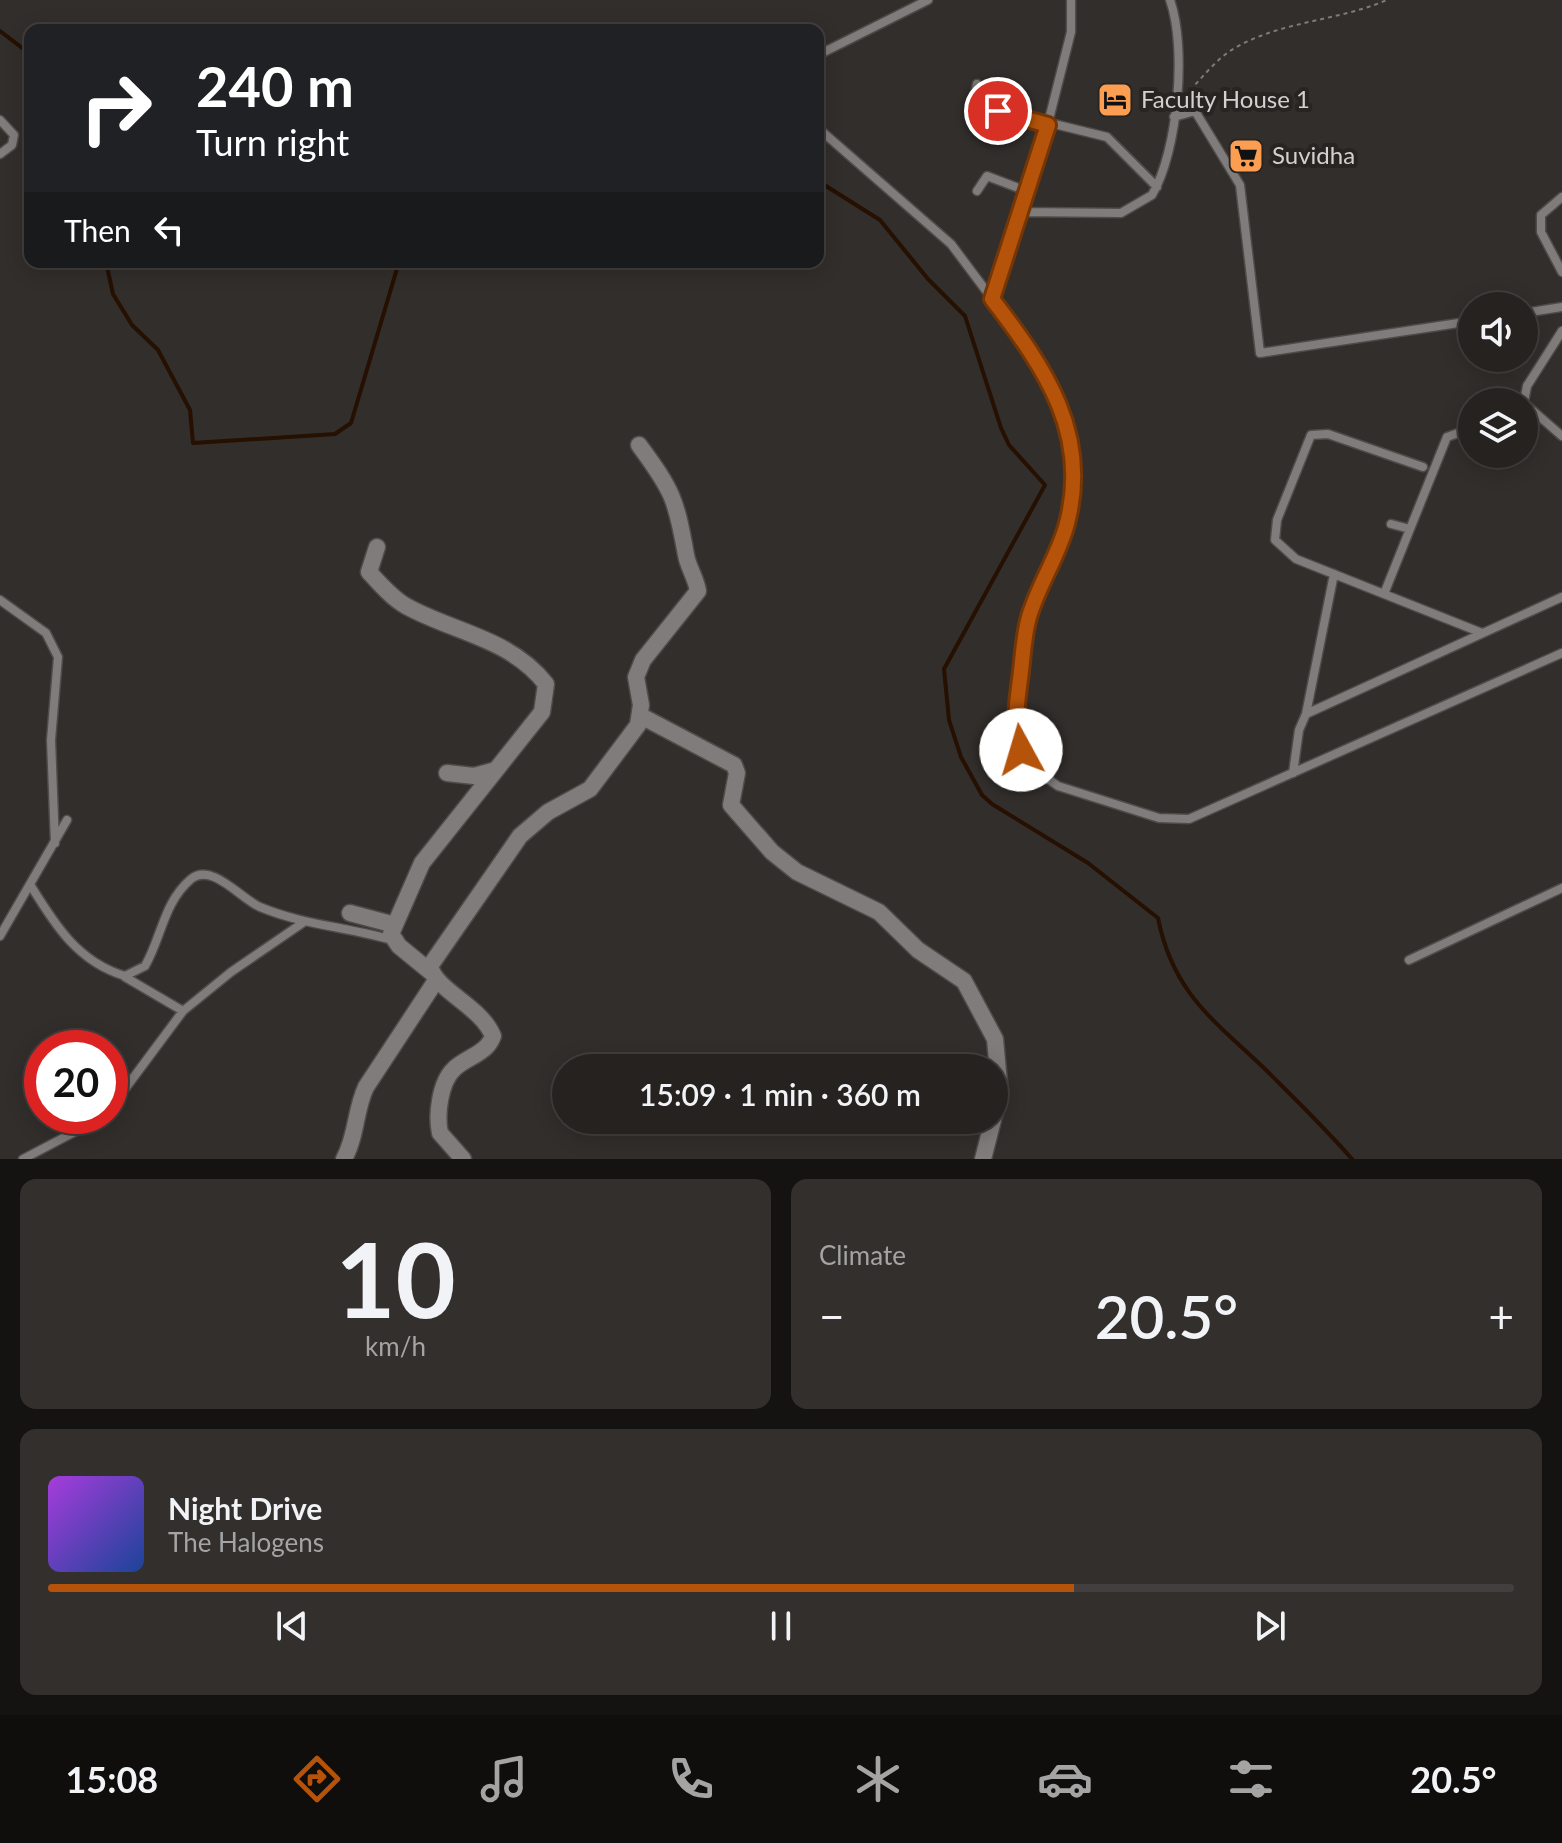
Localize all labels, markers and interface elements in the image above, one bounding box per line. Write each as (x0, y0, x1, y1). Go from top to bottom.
text: 240 m (196, 52, 354, 119)
icon: right (64, 56, 168, 160)
pin (964, 77, 1032, 145)
hotel icon: Faculty House 1 (1096, 81, 1134, 119)
place label: Faculty House 1 (1141, 84, 1310, 113)
icon: arrive (976, 89, 1020, 133)
text: Turn right (196, 120, 349, 164)
supermarket icon: Suvidha (1227, 137, 1265, 175)
place label: Suvidha (1272, 140, 1355, 169)
icon: left (147, 208, 191, 252)
text: Then (64, 212, 131, 248)
map controls (1458, 292, 1538, 468)
button: sound (1458, 292, 1538, 372)
button: layers (1458, 388, 1538, 468)
position arrow (979, 708, 1063, 792)
speed limit sign: 20 (24, 1030, 128, 1134)
text: 15:09 · 1 min · 360 m (639, 1076, 921, 1112)
text: 10 (335, 1215, 456, 1340)
text: Climate (819, 1239, 906, 1271)
text: 20.5° (1095, 1280, 1238, 1352)
text: − (819, 1290, 845, 1342)
text: + (1488, 1290, 1514, 1342)
text: km/h (365, 1330, 426, 1362)
text: Night Drive (168, 1490, 322, 1526)
text: The Halogens (168, 1526, 324, 1558)
icon: previous (270, 1604, 314, 1648)
icon: pause (759, 1604, 803, 1648)
icon: next (1248, 1604, 1292, 1648)
icon: directions (289, 1751, 345, 1807)
icon: music (476, 1751, 532, 1807)
icon: phone (663, 1751, 719, 1807)
icon: climate (850, 1751, 906, 1807)
icon: car (1037, 1751, 1093, 1807)
icon: filters (1223, 1751, 1279, 1807)
text: 15:08 (65, 1757, 158, 1801)
text: 20.5° (1410, 1757, 1497, 1801)

